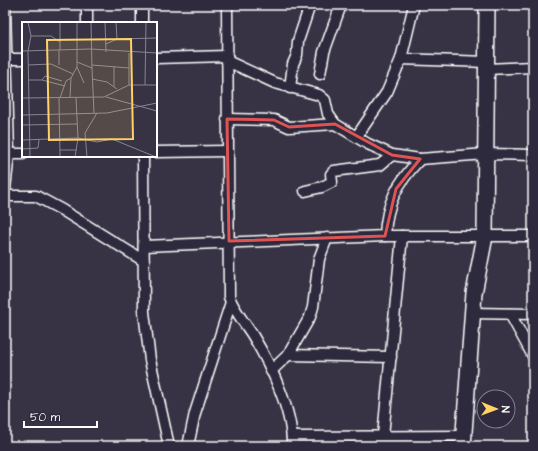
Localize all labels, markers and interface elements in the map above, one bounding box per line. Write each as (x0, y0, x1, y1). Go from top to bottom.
inset map (22, 22, 157, 157)
north arrow (476, 389, 516, 429)
scale bar (24, 403, 97, 429)
text: N (498, 406, 513, 413)
text: 50 m (30, 409, 61, 426)

